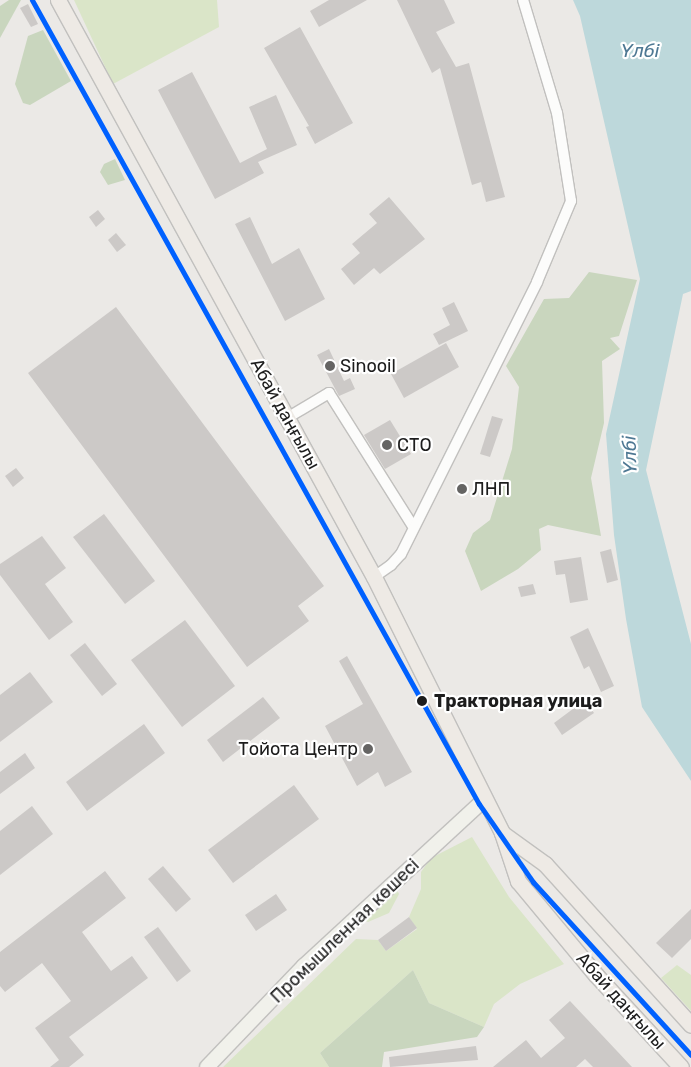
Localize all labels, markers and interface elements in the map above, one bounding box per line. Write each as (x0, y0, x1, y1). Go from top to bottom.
water label: Үлбі (621, 40, 659, 62)
street label: Абай даңғылы (246, 355, 324, 473)
place label: Sinooil (340, 355, 396, 377)
marker: Sinooil (324, 360, 336, 372)
place label: СТО (397, 434, 432, 456)
water label: Үлбі (618, 435, 642, 475)
marker: СТО (381, 439, 393, 451)
place label: ЛНП (472, 478, 510, 500)
marker: ЛНП (456, 483, 468, 495)
place label: Тракторная улица (434, 690, 602, 712)
marker: Тракторная улица (414, 693, 430, 709)
place label: Тойота Центр (238, 738, 358, 760)
marker: Тойота Центр (362, 743, 374, 755)
street label: Промышленная көшесі (266, 854, 424, 1008)
street label: Абай даңғылы (572, 948, 670, 1054)

